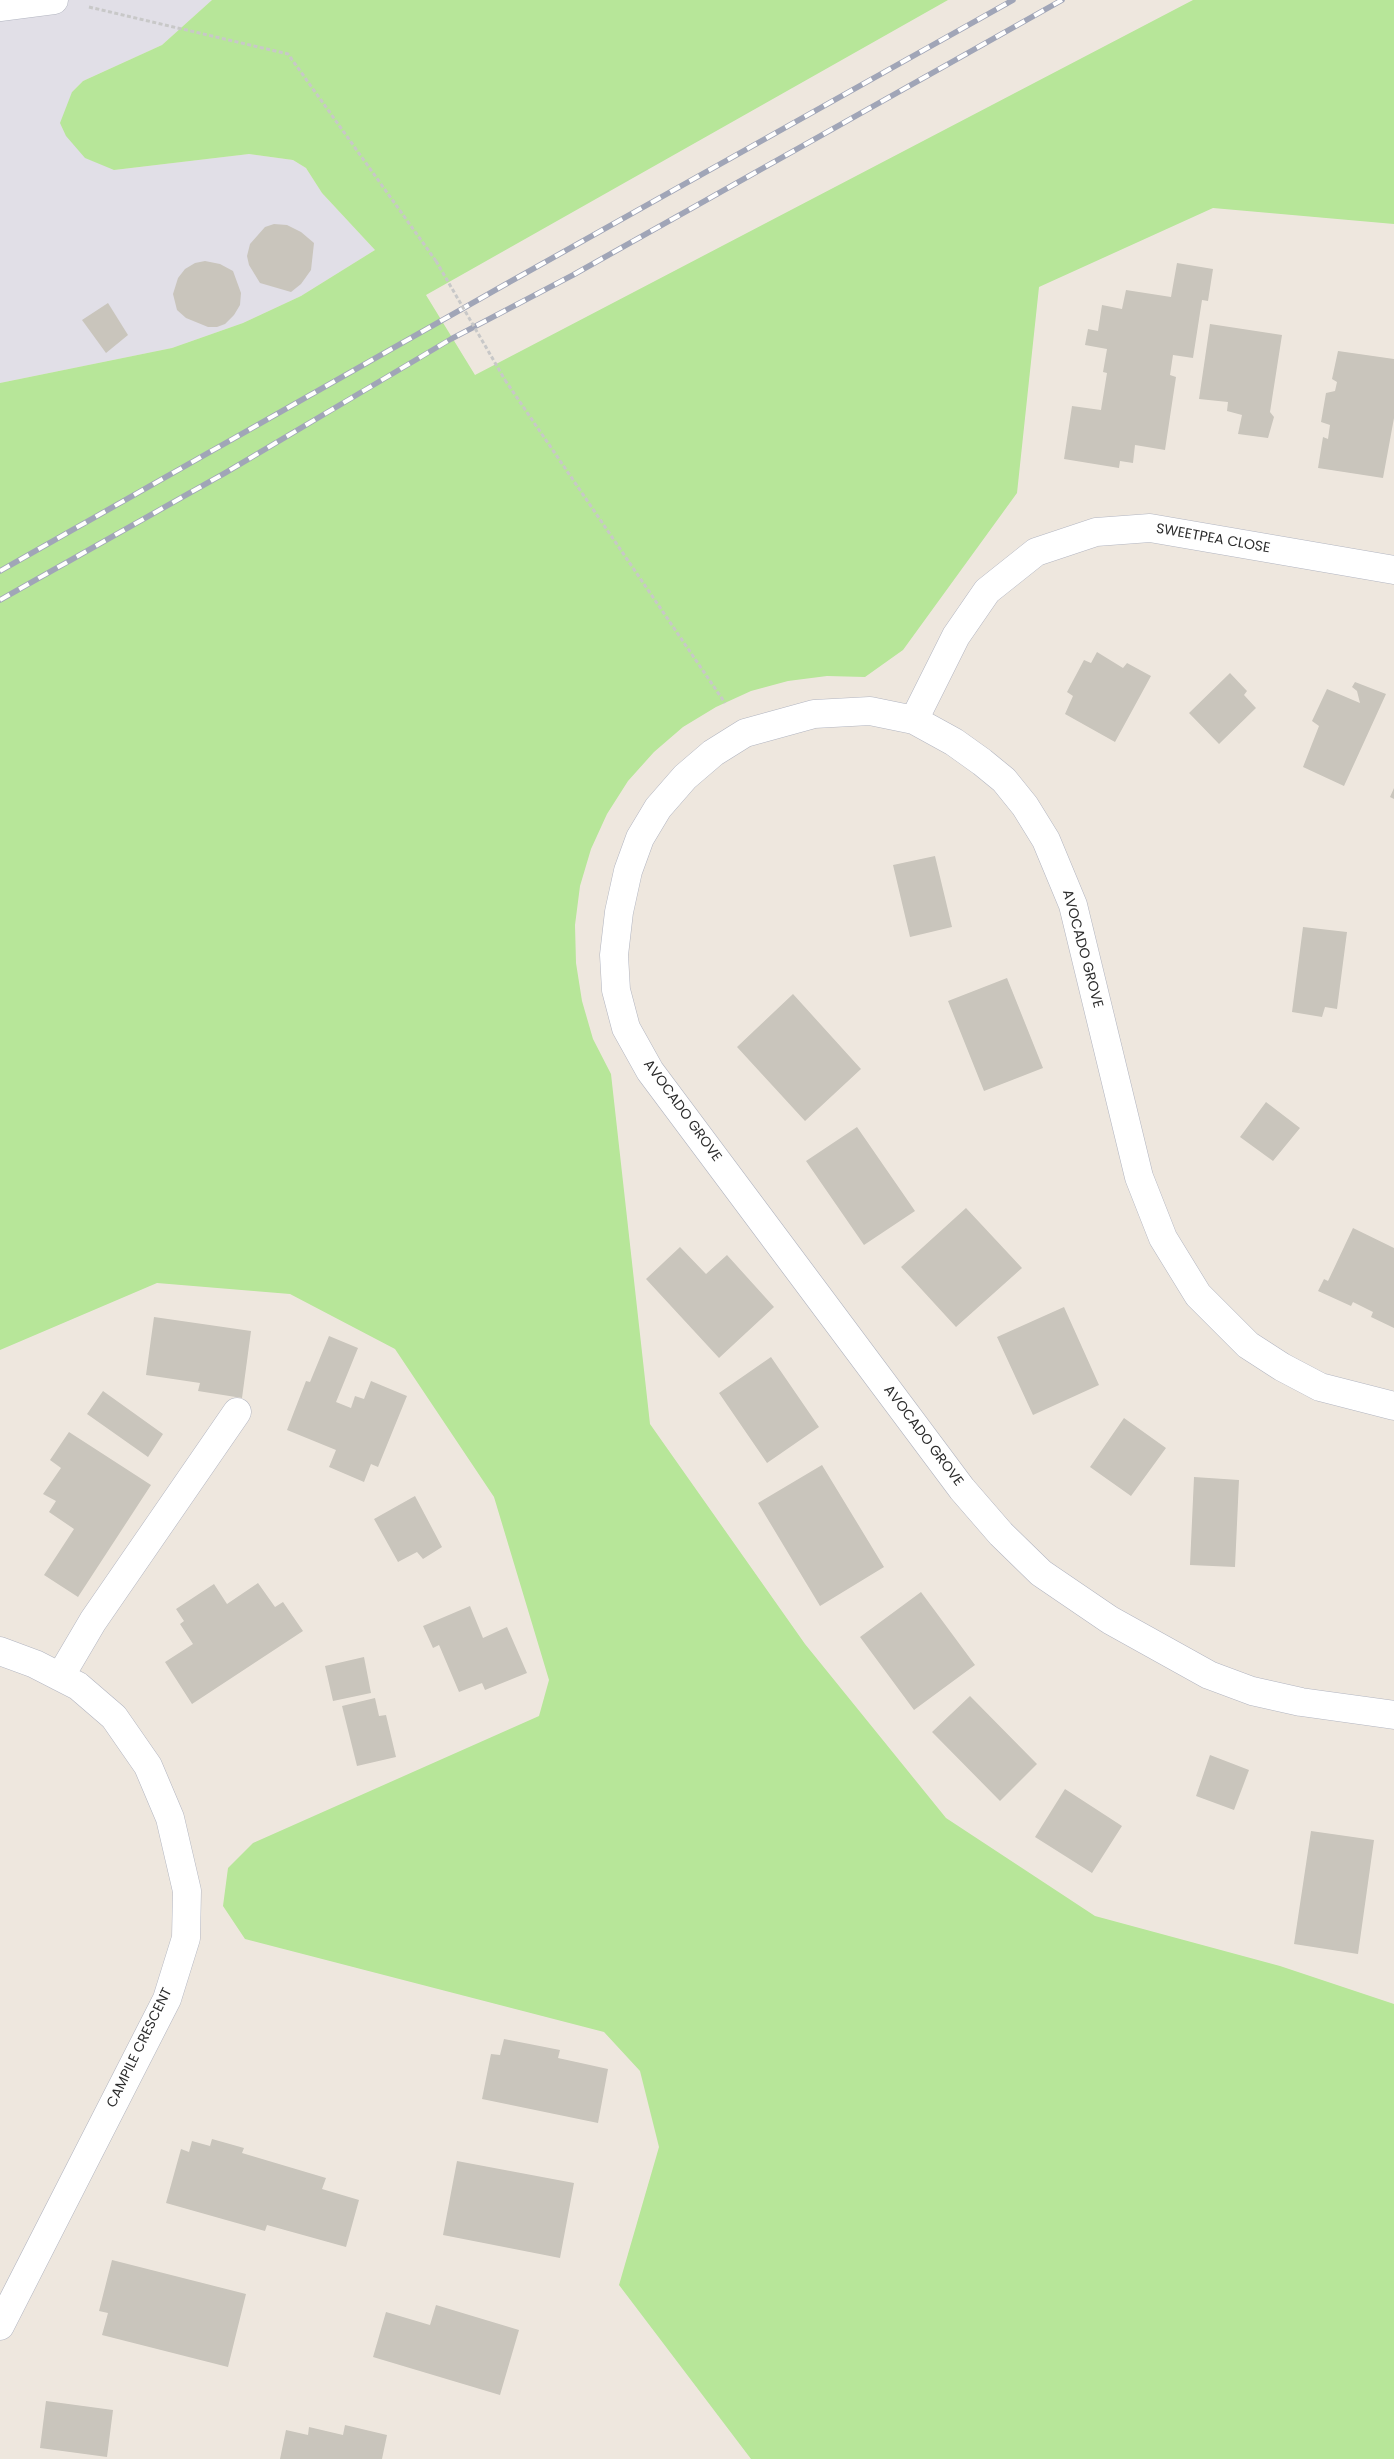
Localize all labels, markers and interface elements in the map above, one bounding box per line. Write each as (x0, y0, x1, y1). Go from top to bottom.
street label: SWEETPEA CLOSE (1155, 521, 1271, 557)
street label: AVOCADO GROVE (1058, 888, 1106, 1010)
street label: AVOCADO GROVE (639, 1057, 725, 1165)
street label: AVOCADO GROVE (880, 1382, 966, 1490)
street label: CAMPILE CRESCENT (104, 1985, 176, 2111)

